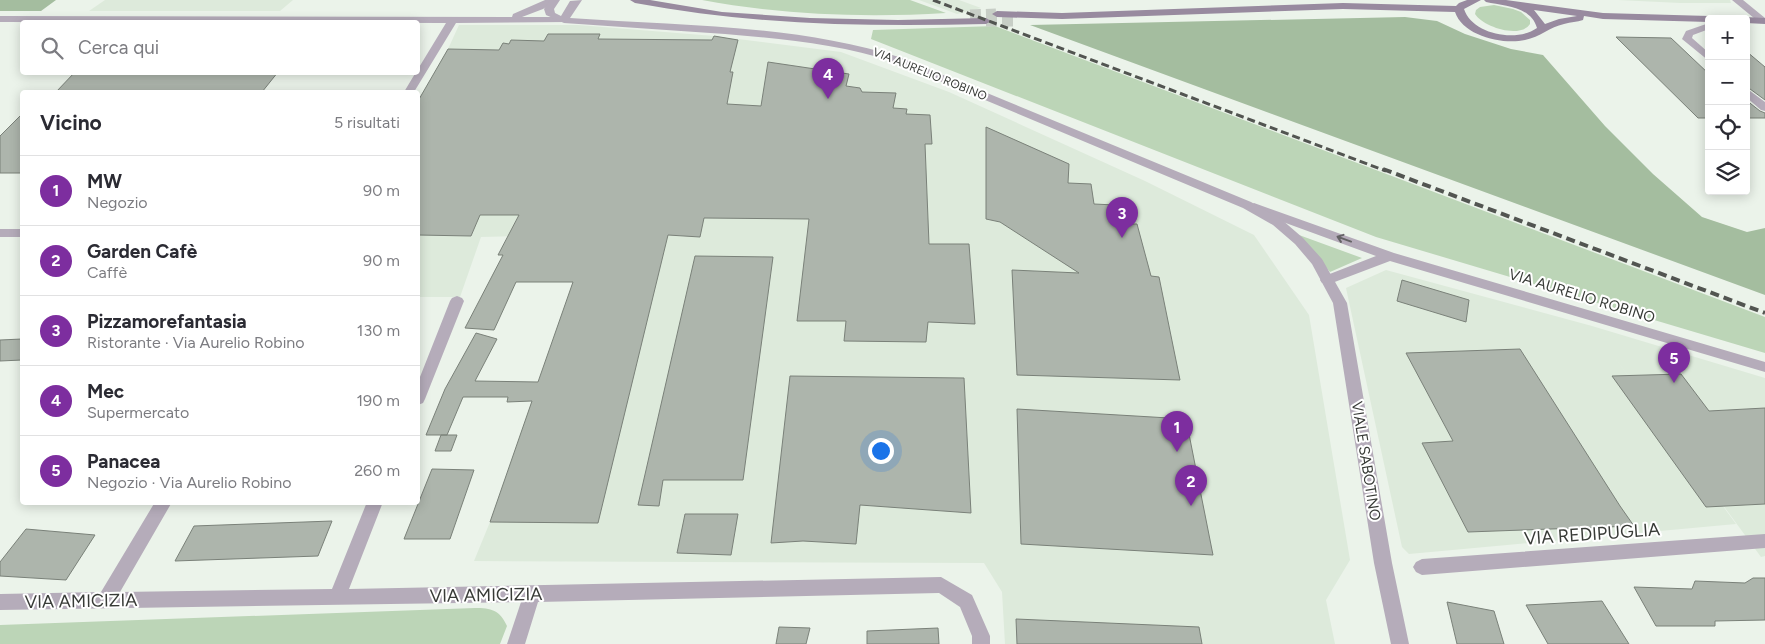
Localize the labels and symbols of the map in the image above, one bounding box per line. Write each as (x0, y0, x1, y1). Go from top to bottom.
street label: VIA AURELIO ROBINO (871, 45, 989, 103)
pin: 4 (812, 58, 844, 99)
pin: 3 (1106, 197, 1138, 238)
one-way arrow (1336, 234, 1352, 243)
street label: VIA AURELIO ROBINO (1507, 265, 1657, 327)
pin: 5 (1658, 342, 1690, 383)
street label: VIALE SABOTINO (1348, 400, 1384, 522)
pin: 1 (1161, 411, 1193, 452)
your location (868, 438, 894, 464)
pin: 2 (1175, 465, 1207, 506)
street label: VIA REDIPUGLIA (1523, 518, 1661, 550)
street label: VIA AMICIZIA (429, 583, 543, 607)
street label: VIA AMICIZIA (24, 589, 138, 613)

